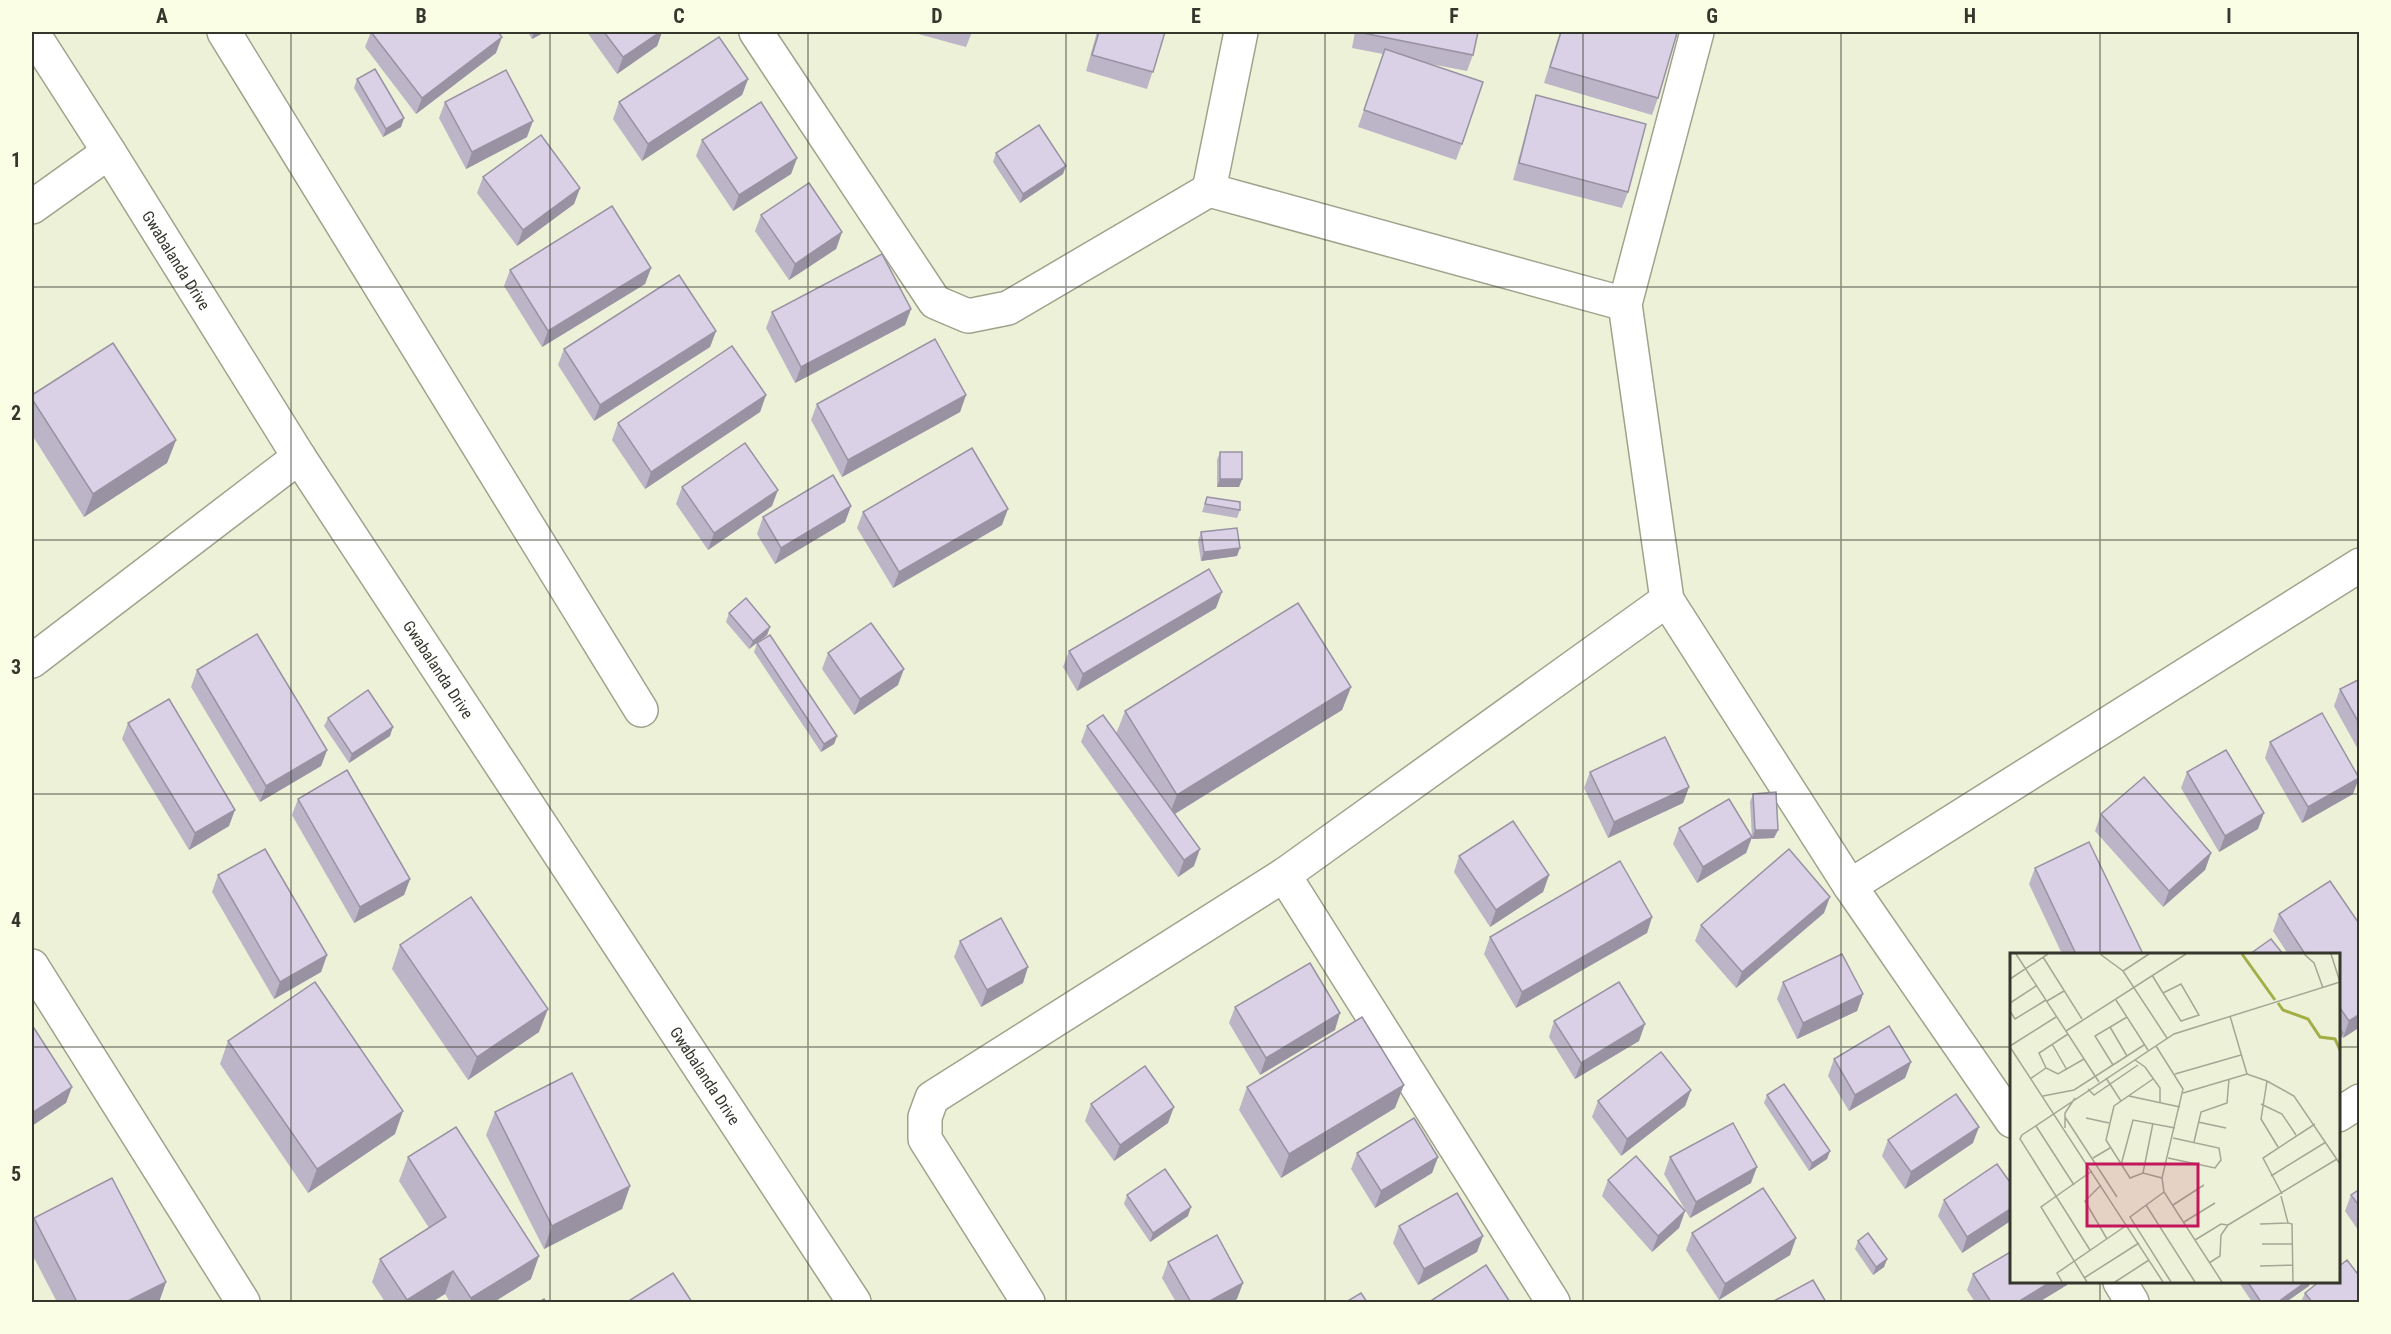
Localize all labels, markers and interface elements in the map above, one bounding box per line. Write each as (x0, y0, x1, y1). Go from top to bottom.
text: A (156, 4, 168, 28)
text: B (415, 4, 427, 28)
text: C (673, 4, 685, 28)
text: D (931, 4, 943, 28)
text: E (1191, 4, 1201, 28)
text: F (1449, 4, 1459, 28)
text: G (1706, 4, 1718, 28)
text: H (1964, 4, 1976, 28)
text: I (2226, 4, 2232, 28)
text: 1 (11, 148, 21, 172)
street label: Gwabalanda Drive (138, 207, 214, 313)
text: 2 (11, 401, 21, 425)
street label: Gwabalanda Drive (399, 617, 478, 722)
text: 3 (11, 655, 21, 679)
text: 4 (11, 908, 21, 932)
inset map (2010, 953, 2340, 1283)
street label: Gwabalanda Drive (666, 1023, 744, 1128)
text: 5 (11, 1162, 21, 1186)

